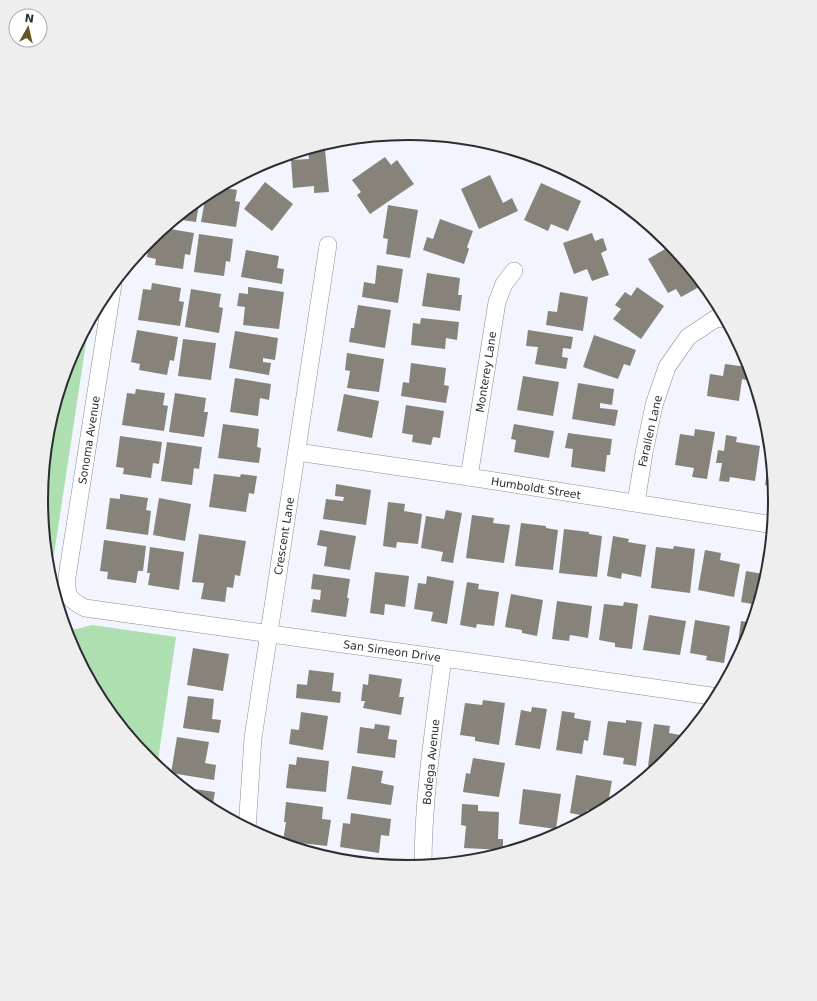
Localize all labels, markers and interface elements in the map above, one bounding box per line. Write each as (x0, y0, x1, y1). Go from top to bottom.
north arrow (8, 8, 48, 48)
text: N (24, 12, 35, 26)
street label: Monterey Lane (474, 330, 499, 414)
street label: Farallen Lane (636, 394, 665, 468)
street label: Sonoma Avenue (76, 395, 103, 485)
street label: Humboldt Street (490, 475, 583, 502)
street label: Crescent Lane (272, 496, 297, 576)
street label: San Simeon Drive (342, 638, 442, 665)
street label: Bodega Avenue (421, 718, 442, 806)

